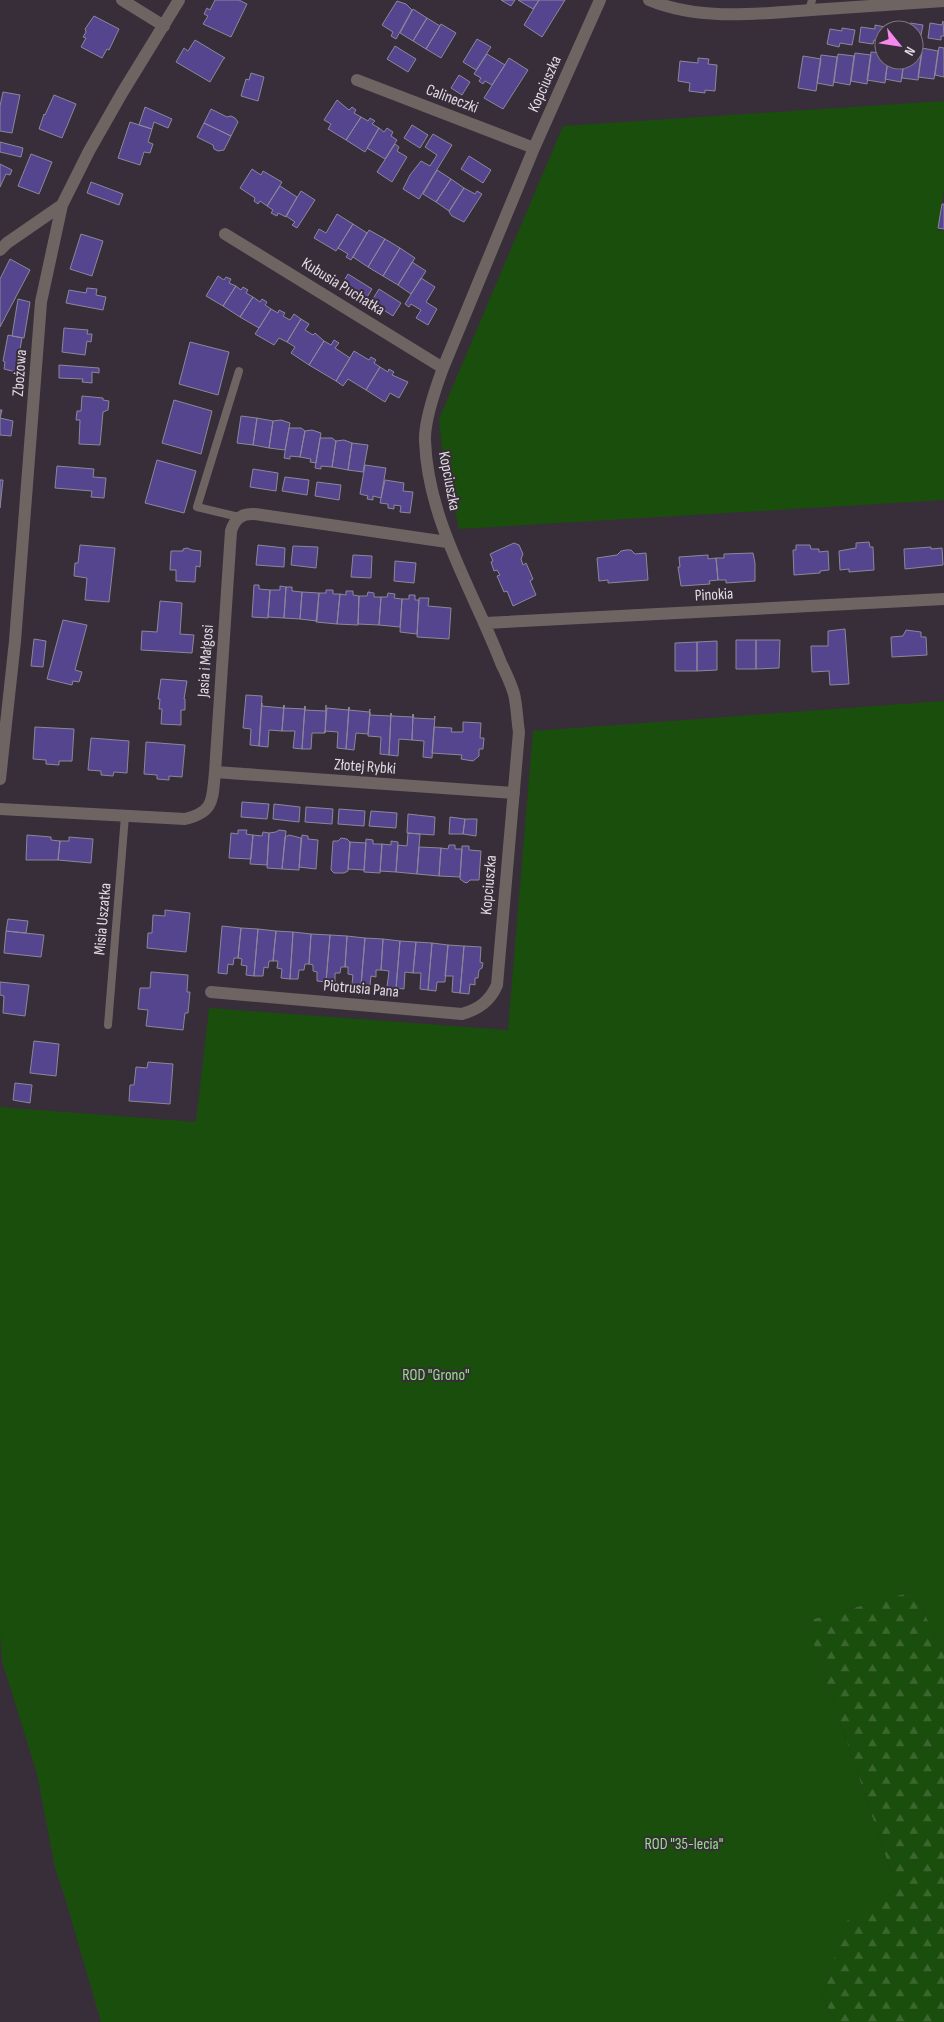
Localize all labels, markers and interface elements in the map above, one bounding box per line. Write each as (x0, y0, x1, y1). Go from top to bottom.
north arrow (874, 20, 924, 70)
text: N (901, 44, 919, 59)
street label: Kopciuszka (524, 53, 566, 115)
street label: Calineczki (423, 80, 481, 118)
street label: Kubusia Puchatka (298, 254, 388, 320)
street label: Zbożowa (9, 349, 31, 397)
street label: Kopciuszka (434, 450, 464, 512)
street label: Pinokia (694, 585, 734, 605)
street label: Jasia i Małgosi (194, 624, 218, 699)
street label: Złotej Rybki (333, 755, 397, 779)
street label: Kopciuszka (477, 854, 501, 916)
street label: Misia Uszatka (90, 882, 116, 956)
street label: Piotrusia Pana (322, 976, 400, 1002)
park label: ROD "Grono" (402, 1366, 470, 1385)
park label: ROD "35-lecia" (645, 1835, 723, 1854)

